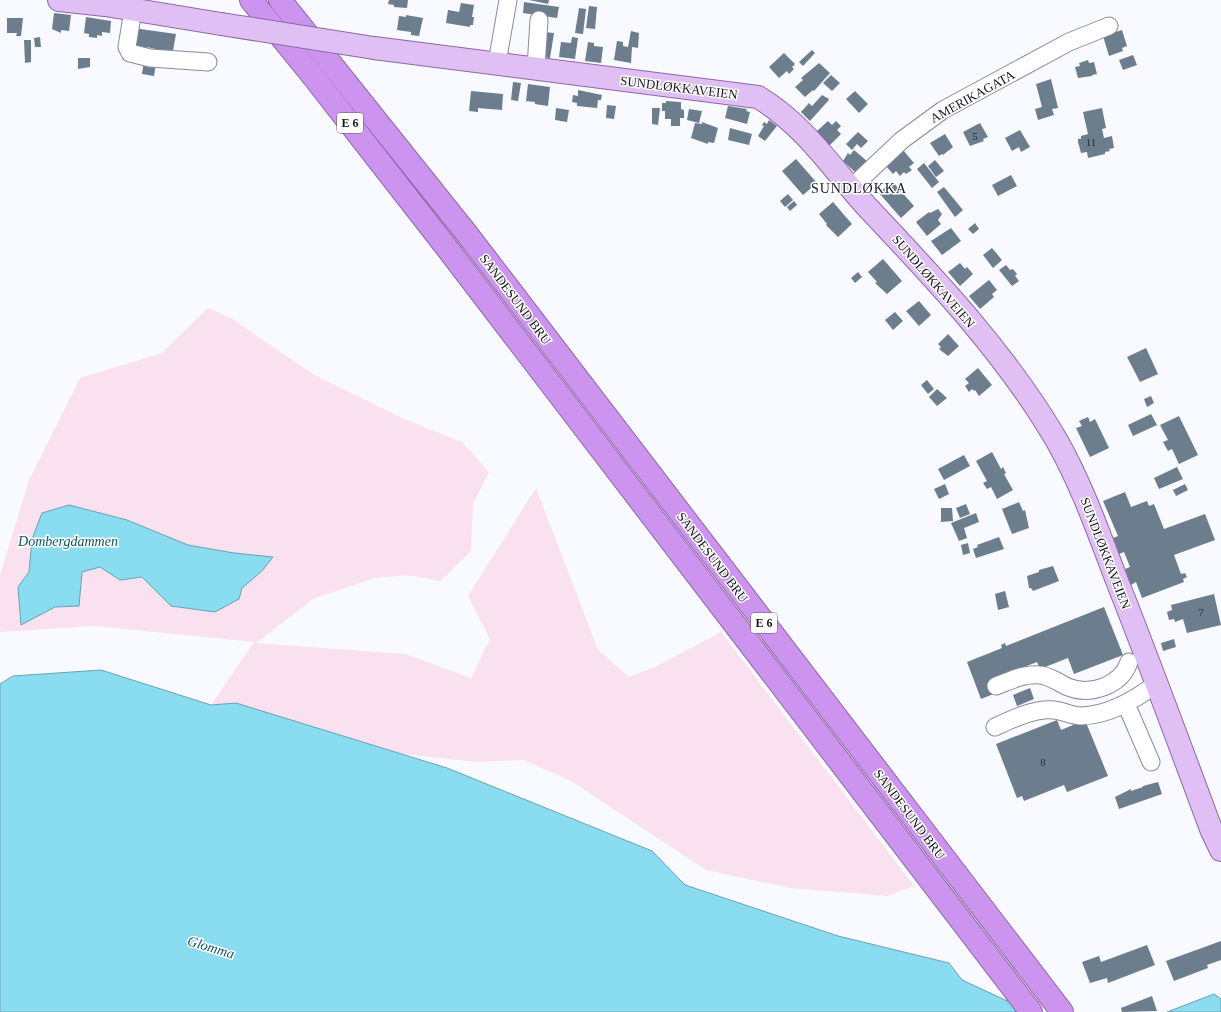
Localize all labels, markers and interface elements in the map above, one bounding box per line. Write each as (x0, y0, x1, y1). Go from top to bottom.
street label: AMERIKAGATA (927, 67, 1018, 126)
street label: SUNDLØKKAVEIEN (619, 73, 739, 102)
road number: E 6 (337, 113, 363, 133)
house number: 5 (972, 130, 978, 142)
house number: 11 (1086, 136, 1096, 148)
district label: SUNDLØKKA (811, 181, 907, 196)
street label: SUNDLØKKAVEIEN (889, 232, 978, 331)
street label: SANDESUND BRU (477, 251, 555, 348)
street label: SUNDLØKKAVEIEN (1077, 495, 1134, 612)
street label: SANDESUND BRU (674, 509, 752, 606)
water label: Dombergdammen (17, 534, 118, 549)
house number: 7 (1198, 606, 1204, 618)
road number: E 6 (751, 613, 777, 633)
house number: 8 (1040, 756, 1046, 768)
street label: SANDESUND BRU (871, 766, 949, 863)
water label: Glomma (186, 933, 236, 962)

